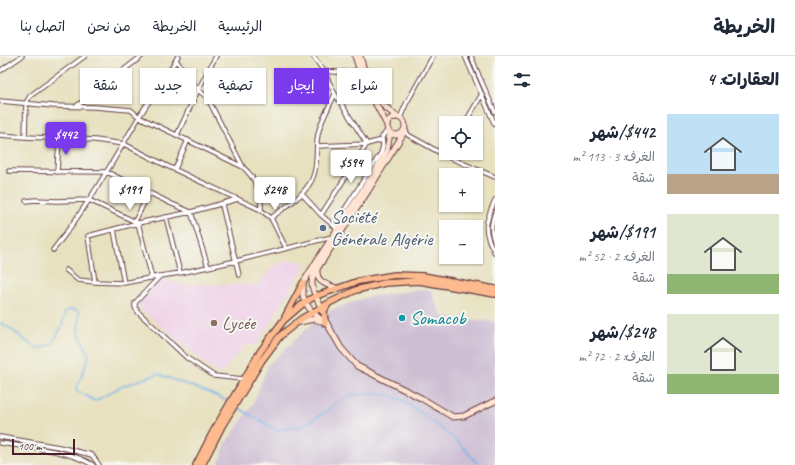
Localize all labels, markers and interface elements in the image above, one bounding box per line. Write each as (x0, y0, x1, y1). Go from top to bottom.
text: الخريطة (713, 15, 775, 39)
text: اتصل بنا (20, 18, 65, 35)
text: من نحن (87, 18, 131, 35)
text: الخريطة (153, 18, 196, 35)
text: الرئيسية (218, 18, 262, 35)
chip: شقة (80, 68, 132, 104)
chip: جديد (140, 68, 196, 104)
chip: تصفية (204, 68, 266, 104)
chip: إيجار (274, 68, 329, 104)
chip: شراء (337, 68, 392, 104)
icon: filters (511, 69, 533, 91)
text: العقارات: 4 (707, 69, 779, 90)
map controls (439, 116, 483, 264)
button: locate (439, 116, 483, 160)
pin: $442 (42, 122, 90, 156)
text: $442/شهر (591, 122, 655, 143)
text: $442 (54, 127, 78, 143)
icon: home (699, 130, 747, 178)
text: الغرف: 3 · 113 m² (573, 149, 655, 165)
pin: $594 (327, 150, 375, 184)
text: $594 (339, 155, 363, 171)
button: + (439, 168, 483, 212)
text: شقة (632, 170, 655, 186)
pin: $191 (106, 177, 154, 211)
pin: $248 (251, 177, 299, 211)
text: $191 (118, 182, 142, 198)
text: $248 (263, 182, 287, 198)
place label: Société Générale Algérie (331, 205, 434, 251)
button: − (439, 220, 483, 264)
text: $191/شهر (591, 222, 655, 243)
marker: Société Générale Algérie (318, 223, 328, 233)
icon: home (699, 230, 747, 278)
text: الغرف: 2 · 52 m² (578, 249, 655, 265)
text: شقة (632, 270, 655, 286)
place label: Somacob (410, 306, 467, 330)
place label: Lycée (222, 311, 257, 335)
marker: Somacob (397, 313, 407, 323)
marker: Lycée (209, 318, 219, 328)
text: $248/شهر (591, 322, 655, 343)
icon: home (699, 330, 747, 378)
text: الغرف: 2 · 72 m² (578, 349, 655, 365)
text: شقة (632, 370, 655, 386)
scale bar (12, 437, 75, 456)
text: 100 m (18, 439, 42, 453)

